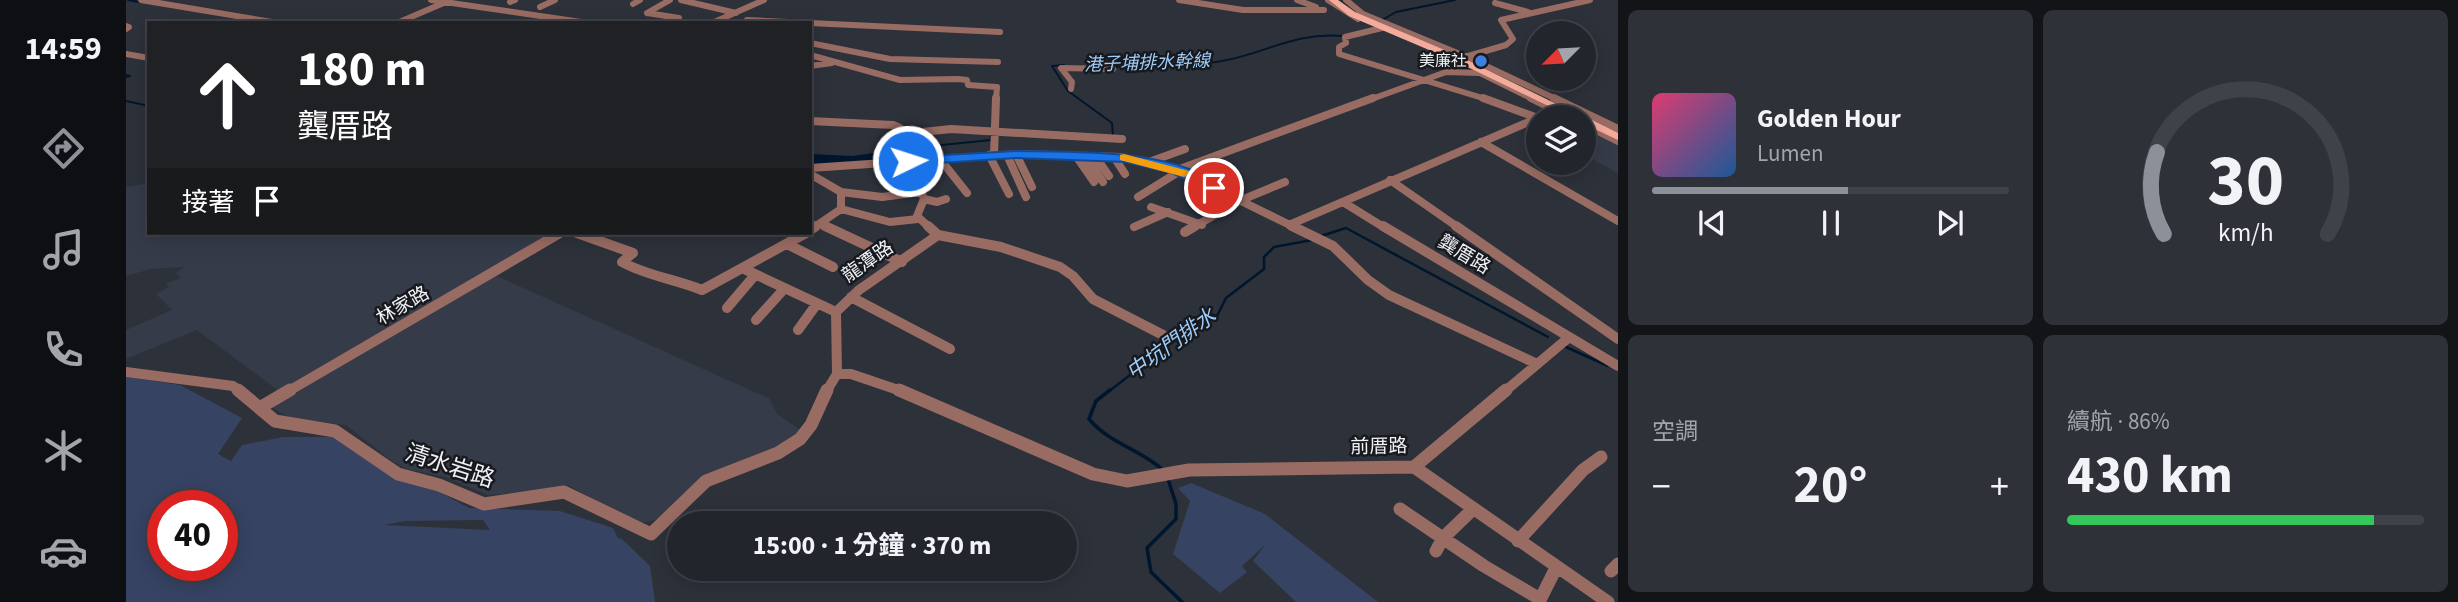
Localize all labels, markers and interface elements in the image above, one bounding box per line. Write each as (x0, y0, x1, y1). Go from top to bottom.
north arrow (1526, 21, 1596, 91)
map controls (1526, 21, 1596, 175)
text: 14:59 (24, 26, 102, 72)
text: 180 m (297, 35, 426, 105)
water label: 港子埔排水幹線 (1084, 48, 1212, 78)
icon: ahead (182, 49, 273, 140)
place label: 美廉社 (1419, 50, 1467, 72)
marker: 美廉社 (1473, 53, 1489, 69)
text: Golden Hour (1757, 100, 1901, 137)
text: 龔厝路 (297, 104, 393, 150)
button: layers (1526, 105, 1596, 175)
icon: directions (39, 124, 88, 173)
position arrow (871, 124, 945, 198)
text: 30 (2207, 129, 2284, 233)
text: Lumen (1757, 137, 1824, 170)
pin (1184, 158, 1244, 218)
icon: arrive (1195, 169, 1233, 207)
icon: arrive (248, 182, 286, 220)
text: 接著 (182, 184, 234, 221)
icon: previous (1693, 204, 1731, 242)
icon: pause (1812, 204, 1850, 242)
icon: next (1931, 204, 1969, 242)
text: km/h (2218, 215, 2273, 251)
icon: music (39, 225, 88, 274)
street label: 龔厝路 (1433, 229, 1495, 281)
street label: 龍潭路 (837, 235, 899, 289)
street label: 林家路 (372, 280, 434, 332)
water label: 中坑門排水 (1120, 300, 1223, 387)
icon: phone (39, 325, 88, 374)
text: 續航 · 86% (2067, 405, 2170, 438)
text: 空調 (1652, 415, 1698, 448)
icon: climate (39, 426, 88, 475)
street label: 前厝路 (1350, 433, 1408, 461)
street label: 清水岩路 (401, 436, 499, 496)
text: 430 km (2067, 439, 2233, 513)
text: 20° (1794, 449, 1867, 523)
text: − (1652, 460, 1671, 514)
text: + (1990, 460, 2009, 514)
speed limit sign: 40 (147, 490, 238, 581)
icon: car (39, 527, 88, 576)
text: 15:00 · 1 分鐘 · 370 m (753, 527, 991, 564)

